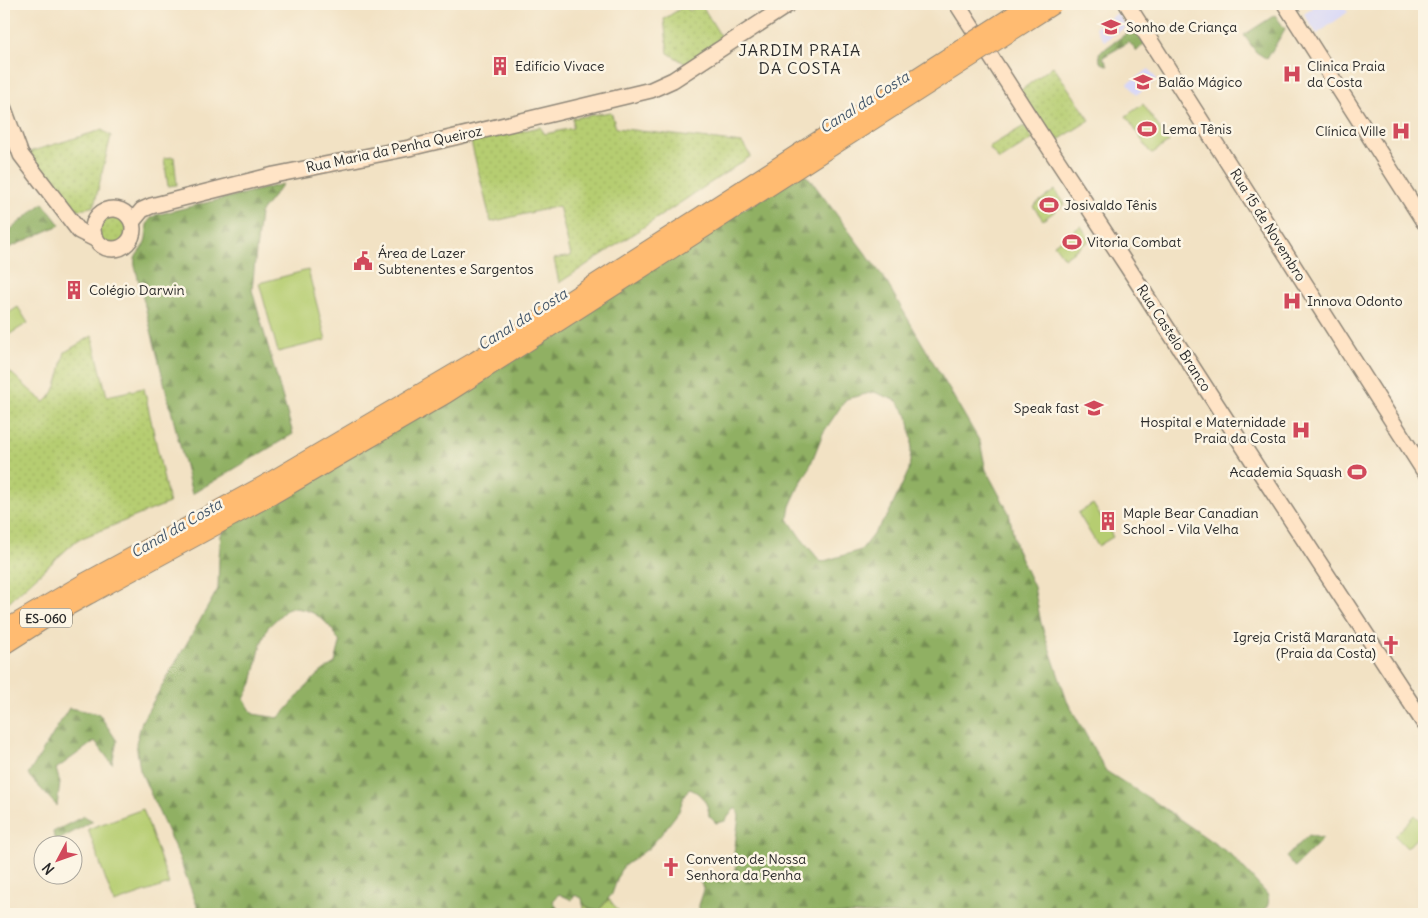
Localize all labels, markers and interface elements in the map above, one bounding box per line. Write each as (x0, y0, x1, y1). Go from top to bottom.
school or university icon: Sonho de Criança (1100, 16, 1122, 38)
place label: Sonho de Criança (1126, 18, 1237, 36)
district label: JARDIM PRAIA DA COSTA (739, 40, 861, 78)
building icon: Edifício Vivace (489, 55, 511, 77)
place label: Edifício Vivace (515, 57, 605, 75)
place label: Clinica Praia da Costa (1307, 57, 1385, 91)
hospital icon: Clinica Praia da Costa (1281, 63, 1303, 85)
water label: Canal da Costa (816, 66, 914, 137)
school or university icon: Balão Mágico (1132, 71, 1154, 93)
place label: Balão Mágico (1158, 73, 1243, 91)
sports icon: Lema Tênis (1136, 118, 1158, 140)
place label: Lema Tênis (1162, 120, 1232, 138)
hospital icon: Clínica Ville (1390, 120, 1412, 142)
street label: Rua Maria da Penha Queiroz (304, 121, 484, 176)
place label: Clínica Ville (1315, 122, 1386, 140)
street label: Rua 15 de Novembro (1226, 165, 1310, 285)
sports icon: Josivaldo Tênis (1038, 194, 1060, 216)
place label: Josivaldo Tênis (1064, 196, 1157, 214)
sports icon: Vitoria Combat (1061, 231, 1083, 253)
place label: Vitoria Combat (1087, 233, 1182, 251)
place label: Área de Lazer Subtenentes e Sargentos (378, 244, 534, 278)
public building icon: Área de Lazer Subtenentes e Sargentos (352, 250, 374, 272)
building icon: Colégio Darwin (63, 279, 85, 301)
place label: Colégio Darwin (89, 281, 185, 299)
street label: Rua Castelo Branco (1133, 281, 1215, 395)
water label: Canal da Costa (474, 283, 572, 354)
hospital icon: Innova Odonto (1281, 290, 1303, 312)
place label: Innova Odonto (1307, 292, 1403, 310)
school or university icon: Speak fast (1083, 397, 1105, 419)
place label: Speak fast (1014, 399, 1079, 417)
place label: Hospital e Maternidade Praia da Costa (1140, 413, 1286, 447)
hospital icon: Hospital e Maternidade Praia da Costa (1290, 419, 1312, 441)
sports icon: Academia Squash (1346, 461, 1368, 483)
place label: Academia Squash (1230, 463, 1342, 481)
water label: Canal da Costa (127, 494, 226, 562)
place label: Maple Bear Canadian School - Vila Velha (1123, 504, 1259, 538)
building icon: Maple Bear Canadian School - Vila Velha (1097, 510, 1119, 532)
road number: ES-060 (20, 608, 72, 628)
place label: Igreja Cristã Maranata (Praia da Costa) (1233, 628, 1376, 662)
church icon: Igreja Cristã Maranata (Praia da Costa) (1380, 634, 1402, 656)
north arrow (32, 836, 82, 886)
place label: Convento de Nossa Senhora da Penha (686, 850, 806, 884)
church icon: Convento de Nossa Senhora da Penha (660, 856, 682, 878)
text: N (38, 859, 58, 878)

